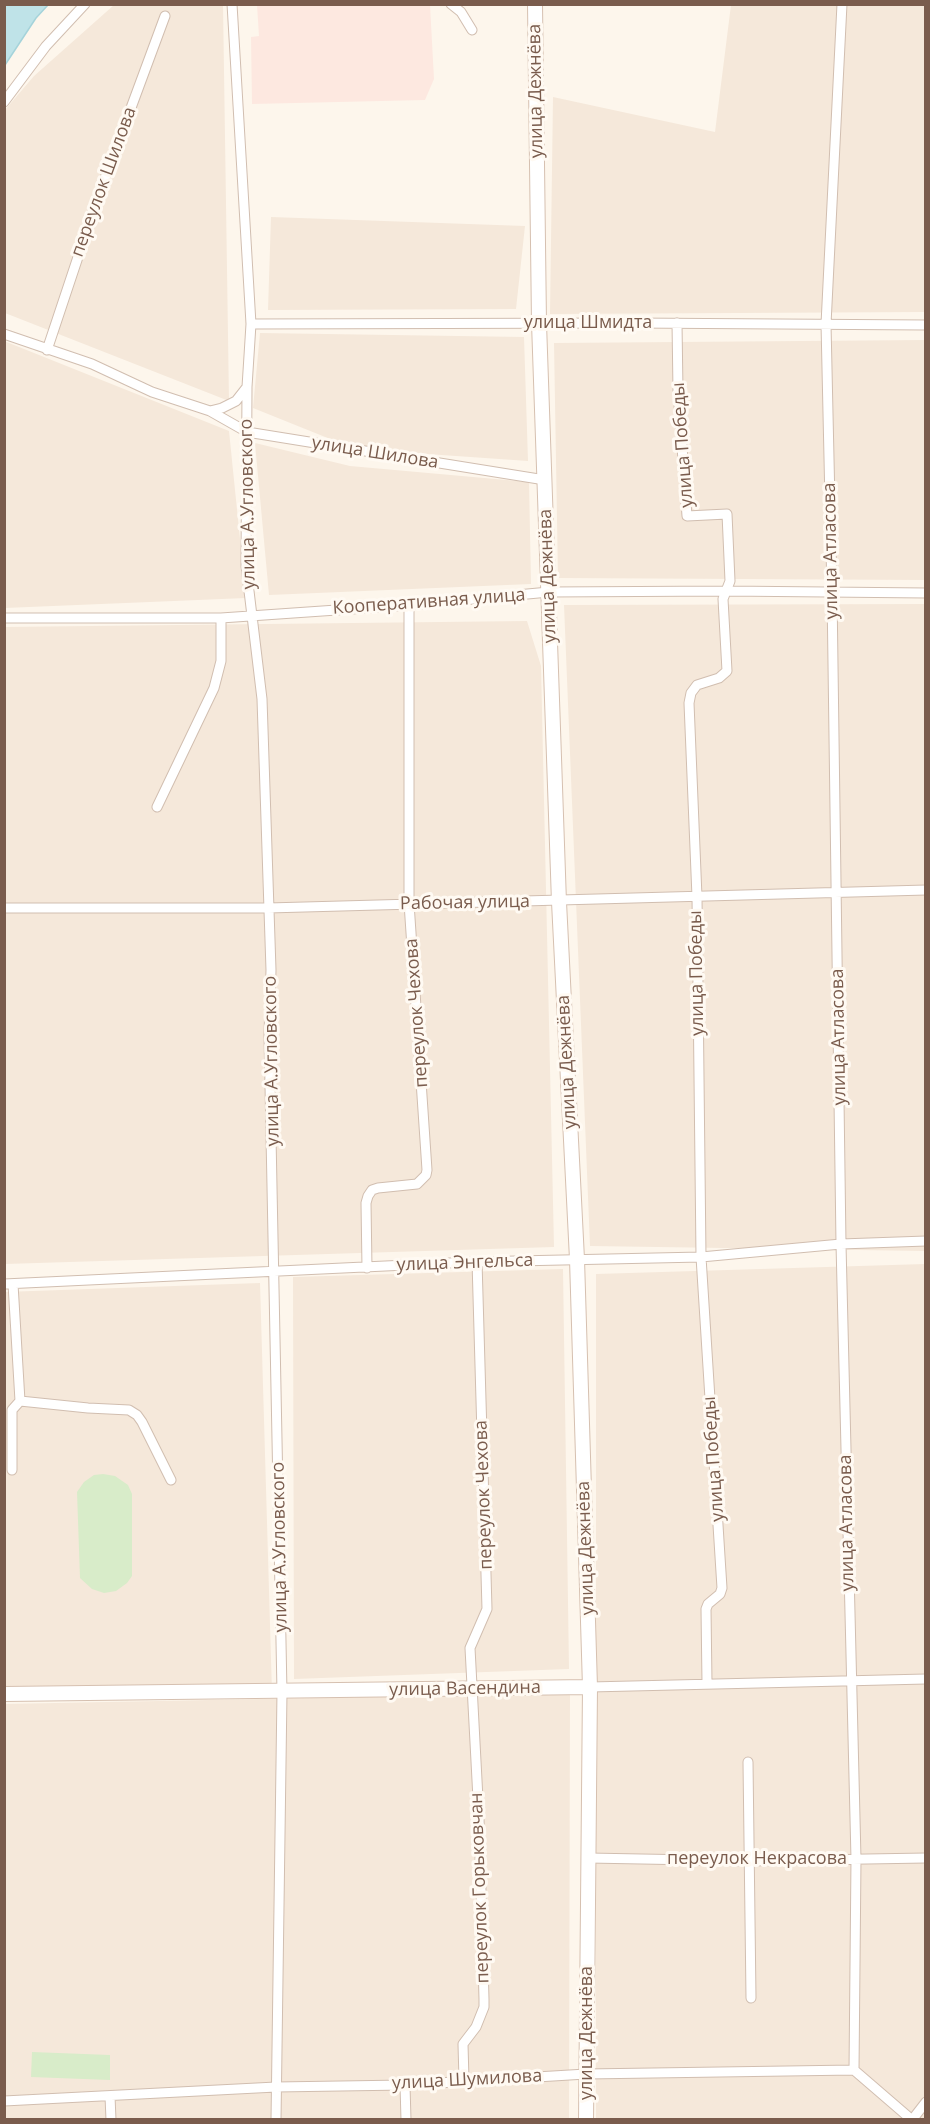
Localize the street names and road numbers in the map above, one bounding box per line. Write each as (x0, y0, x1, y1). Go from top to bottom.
street label: улица Дежнёва (524, 24, 548, 158)
street label: переулок Шилова (67, 104, 141, 260)
street label: улица Шмидта (524, 312, 652, 334)
street label: улица Победы (668, 382, 698, 508)
street label: улица А.Угловского (236, 419, 260, 589)
street label: улица Шилова (310, 432, 440, 474)
street label: улица Атласова (819, 482, 843, 620)
street label: улица Дежнёва (535, 509, 561, 643)
street label: Кооперативная улица (332, 584, 526, 620)
street label: Рабочая улица (400, 891, 530, 915)
street label: улица Победы (685, 910, 709, 1036)
street label: переулок Чехова (401, 938, 433, 1088)
street label: улица Атласова (827, 968, 851, 1106)
street label: улица А.Угловского (260, 976, 284, 1146)
street label: улица Дежнёва (553, 994, 581, 1130)
street label: улица Энгельса (396, 1250, 534, 1276)
street label: улица Победы (699, 1396, 729, 1522)
street label: переулок Чехова (471, 1420, 497, 1570)
street label: улица Атласова (835, 1454, 859, 1592)
street label: улица А.Угловского (268, 1462, 292, 1632)
street label: улица Дежнёва (573, 1481, 599, 1615)
street label: улица Васендина (389, 1677, 541, 1701)
street label: переулок Горьковчан (466, 1792, 494, 1984)
street label: переулок Некрасова (667, 1848, 847, 1870)
street label: улица Дежнёва (576, 1966, 598, 2100)
street label: улица Шумилова (391, 2065, 543, 2095)

